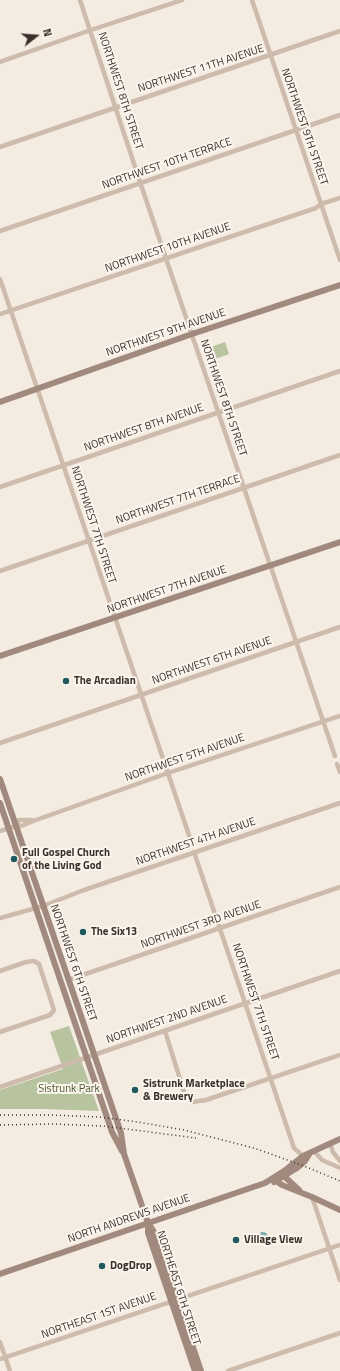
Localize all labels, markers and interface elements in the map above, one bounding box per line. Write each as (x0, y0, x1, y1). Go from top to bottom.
north arrow (16, 16, 56, 56)
text: N (39, 27, 56, 38)
street label: NORTHWEST 8TH STREET (95, 31, 145, 151)
street label: NORTHWEST 11TH AVENUE (136, 42, 266, 96)
street label: NORTHWEST 9TH STREET (278, 67, 330, 187)
street label: NORTHWEST 10TH TERRACE (100, 136, 234, 192)
street label: NORTHWEST 10TH AVENUE (104, 220, 232, 276)
street label: NORTHWEST 9TH AVENUE (104, 306, 228, 360)
street label: NORTHWEST 8TH STREET (197, 338, 249, 458)
street label: NORTHWEST 8TH AVENUE (82, 401, 206, 455)
street label: NORTHWEST 7TH STREET (68, 465, 118, 585)
street label: NORTHWEST 7TH TERRACE (114, 473, 242, 527)
street label: NORTHWEST 7TH AVENUE (105, 563, 229, 617)
street label: NORTHWEST 6TH AVENUE (150, 634, 274, 688)
place label: The Arcadian (74, 674, 136, 688)
marker: The Arcadian (61, 676, 71, 686)
street label: NORTHWEST 5TH AVENUE (123, 731, 247, 785)
street label: NORTHWEST 4TH AVENUE (134, 815, 258, 869)
place label: Full Gospel Church of the Living God (22, 846, 110, 872)
marker: Full Gospel Church of the Living God (9, 854, 19, 864)
street label: NORTHWEST 3RD AVENUE (139, 898, 263, 952)
street label: NORTHWEST 6TH STREET (47, 903, 99, 1023)
place label: The Six13 (91, 925, 137, 939)
marker: The Six13 (78, 927, 88, 937)
street label: NORTHWEST 7TH STREET (229, 942, 281, 1062)
street label: NORTHWEST 2ND AVENUE (105, 993, 229, 1047)
place label: Sistrunk Marketplace & Brewery (143, 1077, 245, 1103)
park label: Sistrunk Park (38, 1082, 100, 1096)
marker: Sistrunk Marketplace & Brewery (130, 1085, 140, 1095)
street label: NORTH ANDREWS AVENUE (66, 1192, 192, 1246)
street label: NORTHEAST 6TH STREET (153, 1229, 203, 1347)
place label: Village View (244, 1233, 303, 1247)
marker: Village View (231, 1235, 241, 1245)
place label: DogDrop (110, 1259, 152, 1273)
marker: DogDrop (97, 1261, 107, 1271)
street label: NORTHEAST 1ST AVENUE (40, 1290, 158, 1342)

